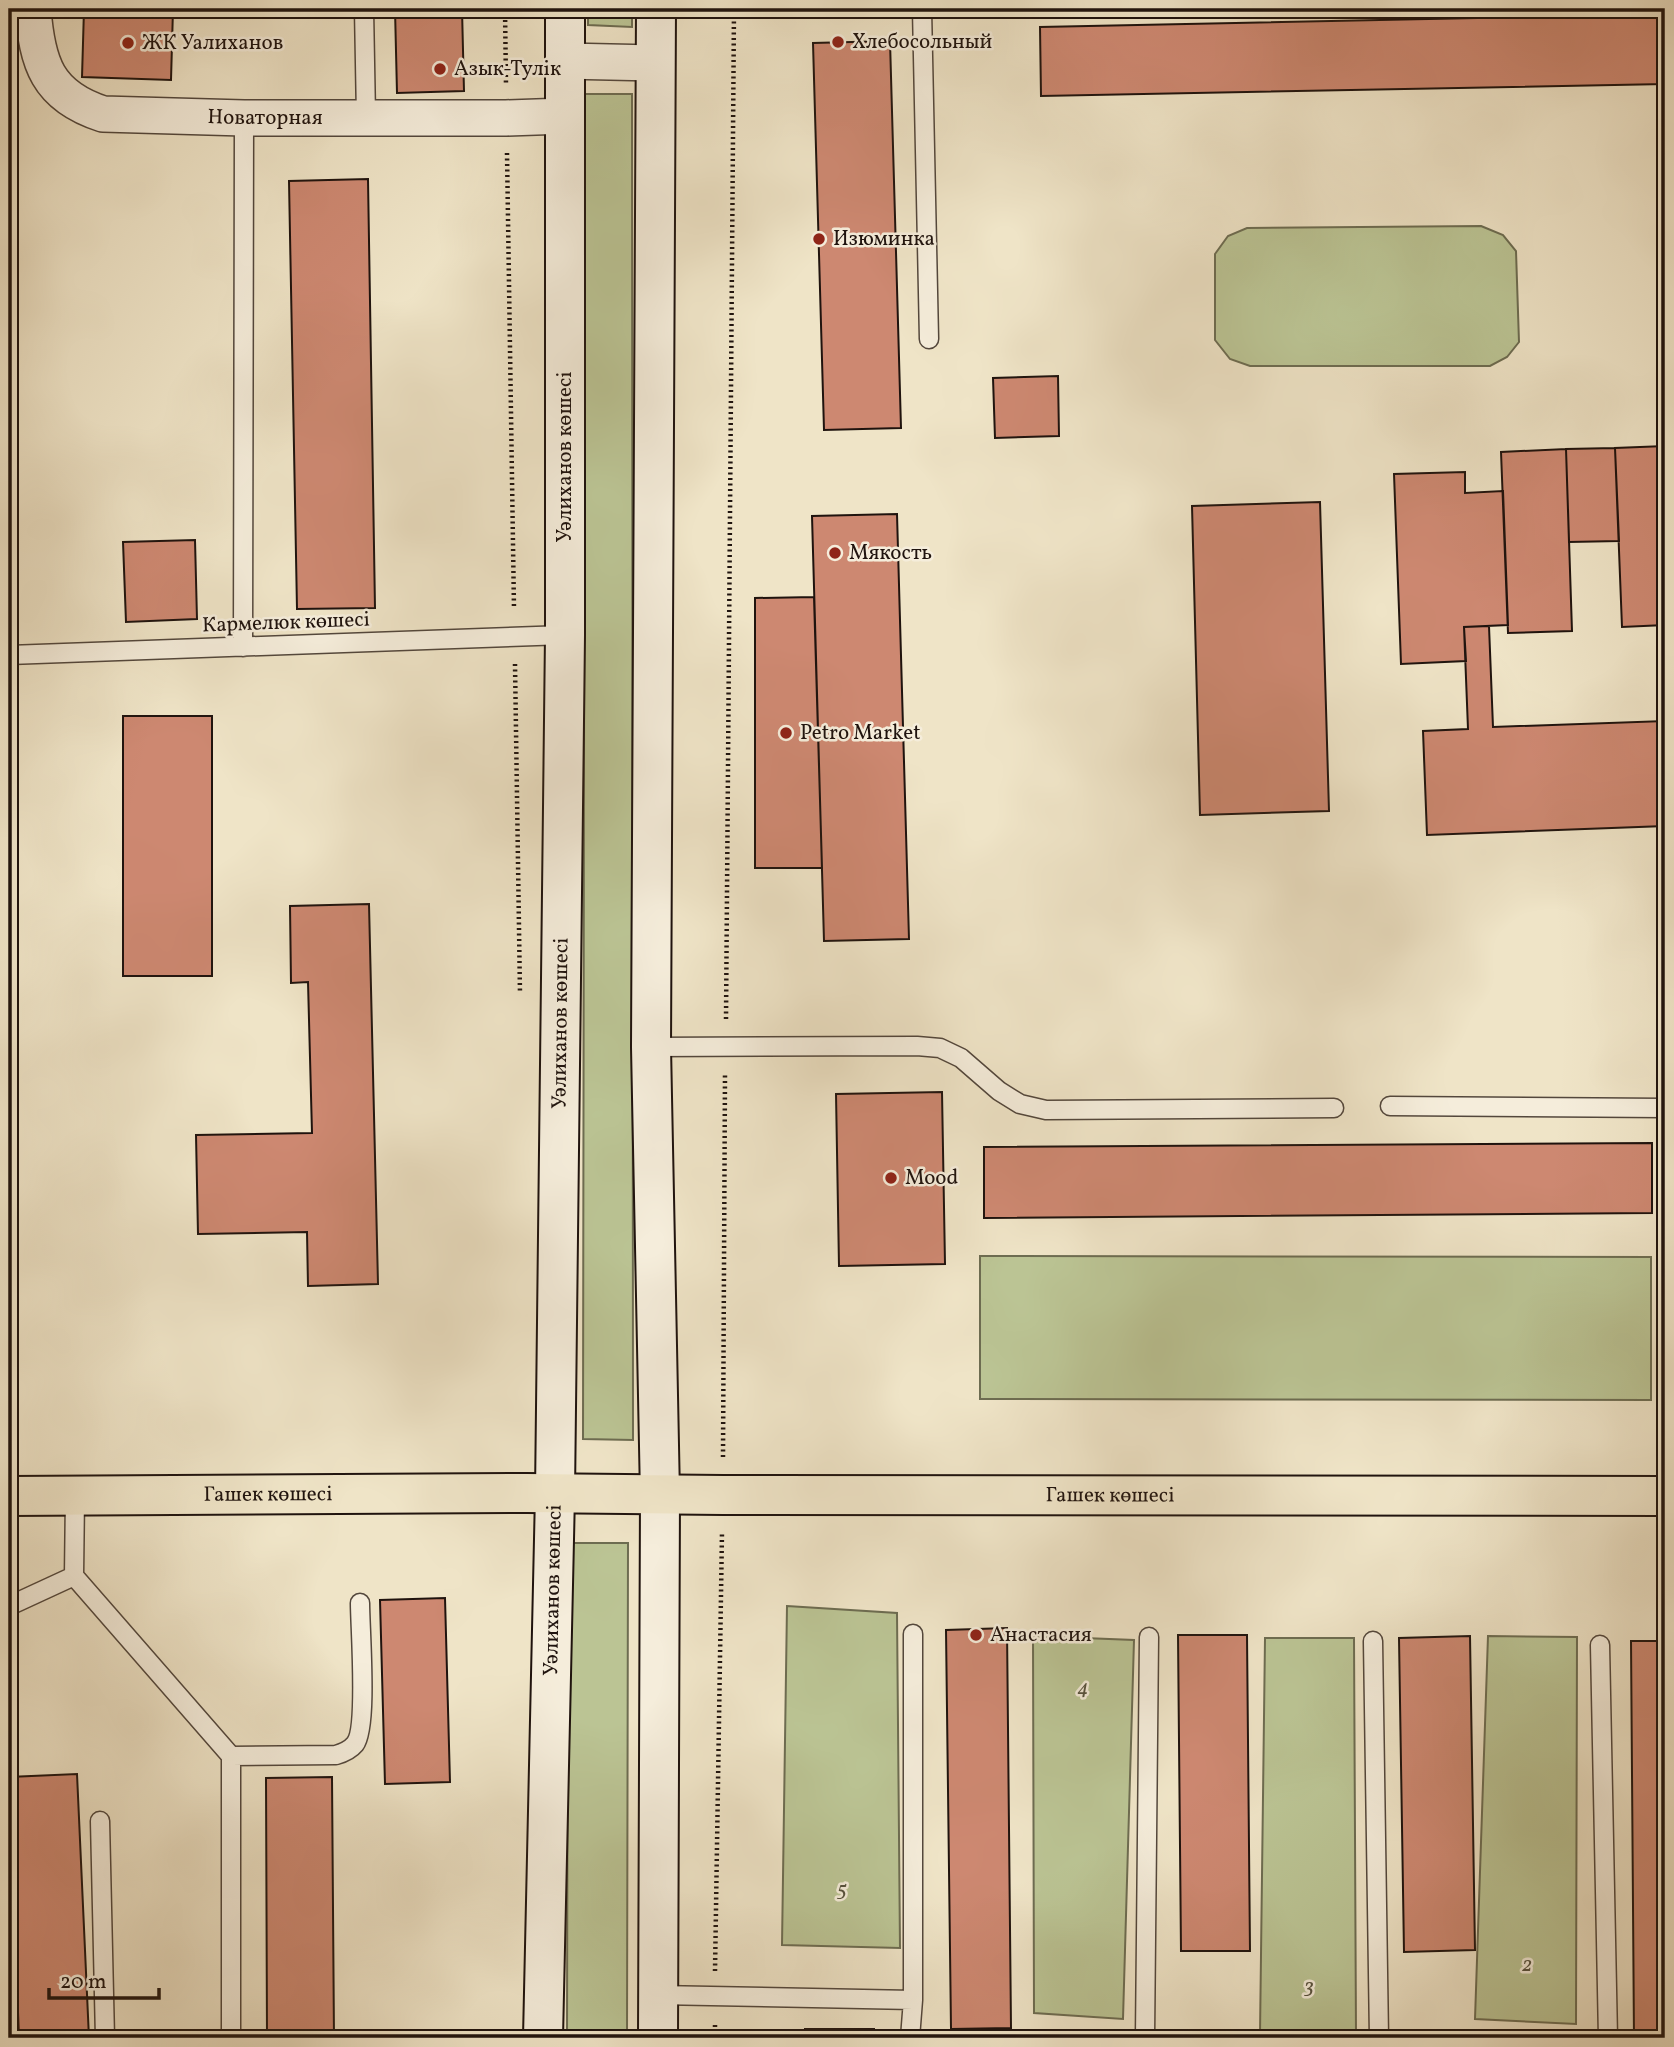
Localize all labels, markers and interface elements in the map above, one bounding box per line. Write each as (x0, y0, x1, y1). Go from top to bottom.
place label: Хлебосольный (852, 28, 993, 57)
place label: ЖК Уалиханов (142, 29, 283, 58)
marker: Хлебосольный (830, 34, 846, 50)
marker: ЖК Уалиханов (120, 35, 136, 51)
place label: Азык-Тулiк (454, 55, 561, 84)
marker: Азык-Тулiк (432, 61, 448, 77)
street label: Новаторная (207, 102, 323, 133)
place label: Изюминка (833, 225, 935, 254)
marker: Изюминка (811, 231, 827, 247)
street label: Уәлиханов көшесі (551, 371, 580, 543)
place label: Мякость (849, 539, 932, 568)
marker: Мякость (827, 545, 843, 561)
street label: Кармелюк көшесі (202, 606, 370, 640)
place label: Petro Market (800, 719, 921, 748)
marker: Petro Market (778, 725, 794, 741)
street label: Уәлиханов көшесі (545, 937, 576, 1109)
place label: Mood (905, 1164, 958, 1193)
marker: Mood (883, 1170, 899, 1186)
street label: Гашек көшесі (203, 1480, 333, 1509)
street label: Гашек көшесі (1045, 1481, 1175, 1510)
street label: Уәлиханов көшесі (536, 1504, 569, 1676)
place label: Анастасия (990, 1621, 1092, 1650)
marker: Анастасия (968, 1627, 984, 1643)
park label: 4 (1077, 1674, 1089, 1703)
park label: 5 (836, 1875, 847, 1904)
park label: 2 (1522, 1951, 1532, 1980)
scale bar (49, 1956, 159, 2000)
text: 20 m (60, 1968, 106, 1997)
park label: 3 (1303, 1972, 1314, 2001)

